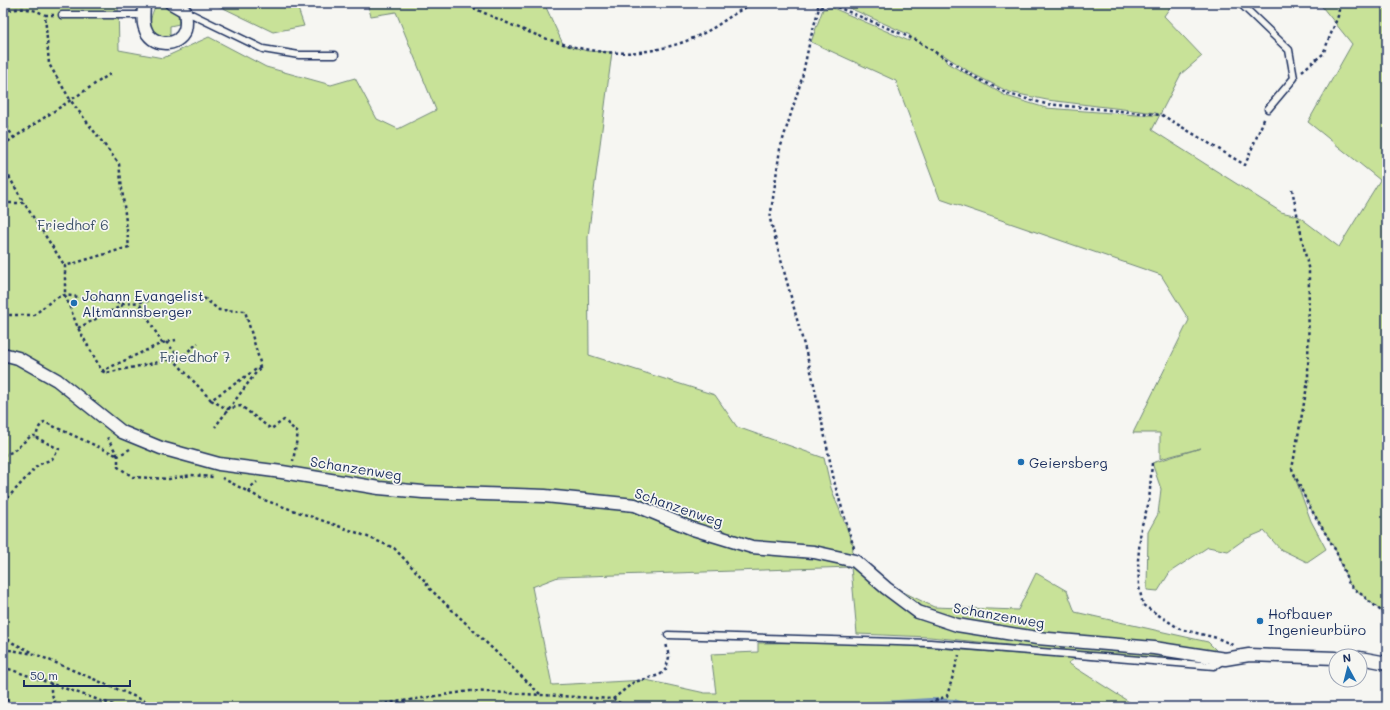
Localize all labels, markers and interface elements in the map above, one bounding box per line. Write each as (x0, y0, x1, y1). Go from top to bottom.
park label: Friedhof 6 (37, 215, 109, 234)
place label: Johann Evangelist Altmannsberger (82, 286, 204, 321)
marker: Johann Evangelist Altmannsberger (69, 298, 79, 308)
park label: Friedhof 7 (160, 347, 231, 366)
street label: Schanzenweg (309, 451, 403, 485)
place label: Geiersberg (1029, 453, 1108, 472)
marker: Geiersberg (1016, 457, 1026, 467)
street label: Schanzenweg (632, 483, 726, 531)
street label: Schanzenweg (952, 598, 1046, 632)
place label: Hofbauer Ingenieurbüro (1268, 604, 1366, 639)
marker: Hofbauer Ingenieurbüro (1255, 616, 1265, 626)
north arrow (1328, 648, 1368, 688)
text: N (1342, 650, 1352, 666)
scale bar (24, 662, 130, 688)
text: 50 m (30, 667, 58, 683)

